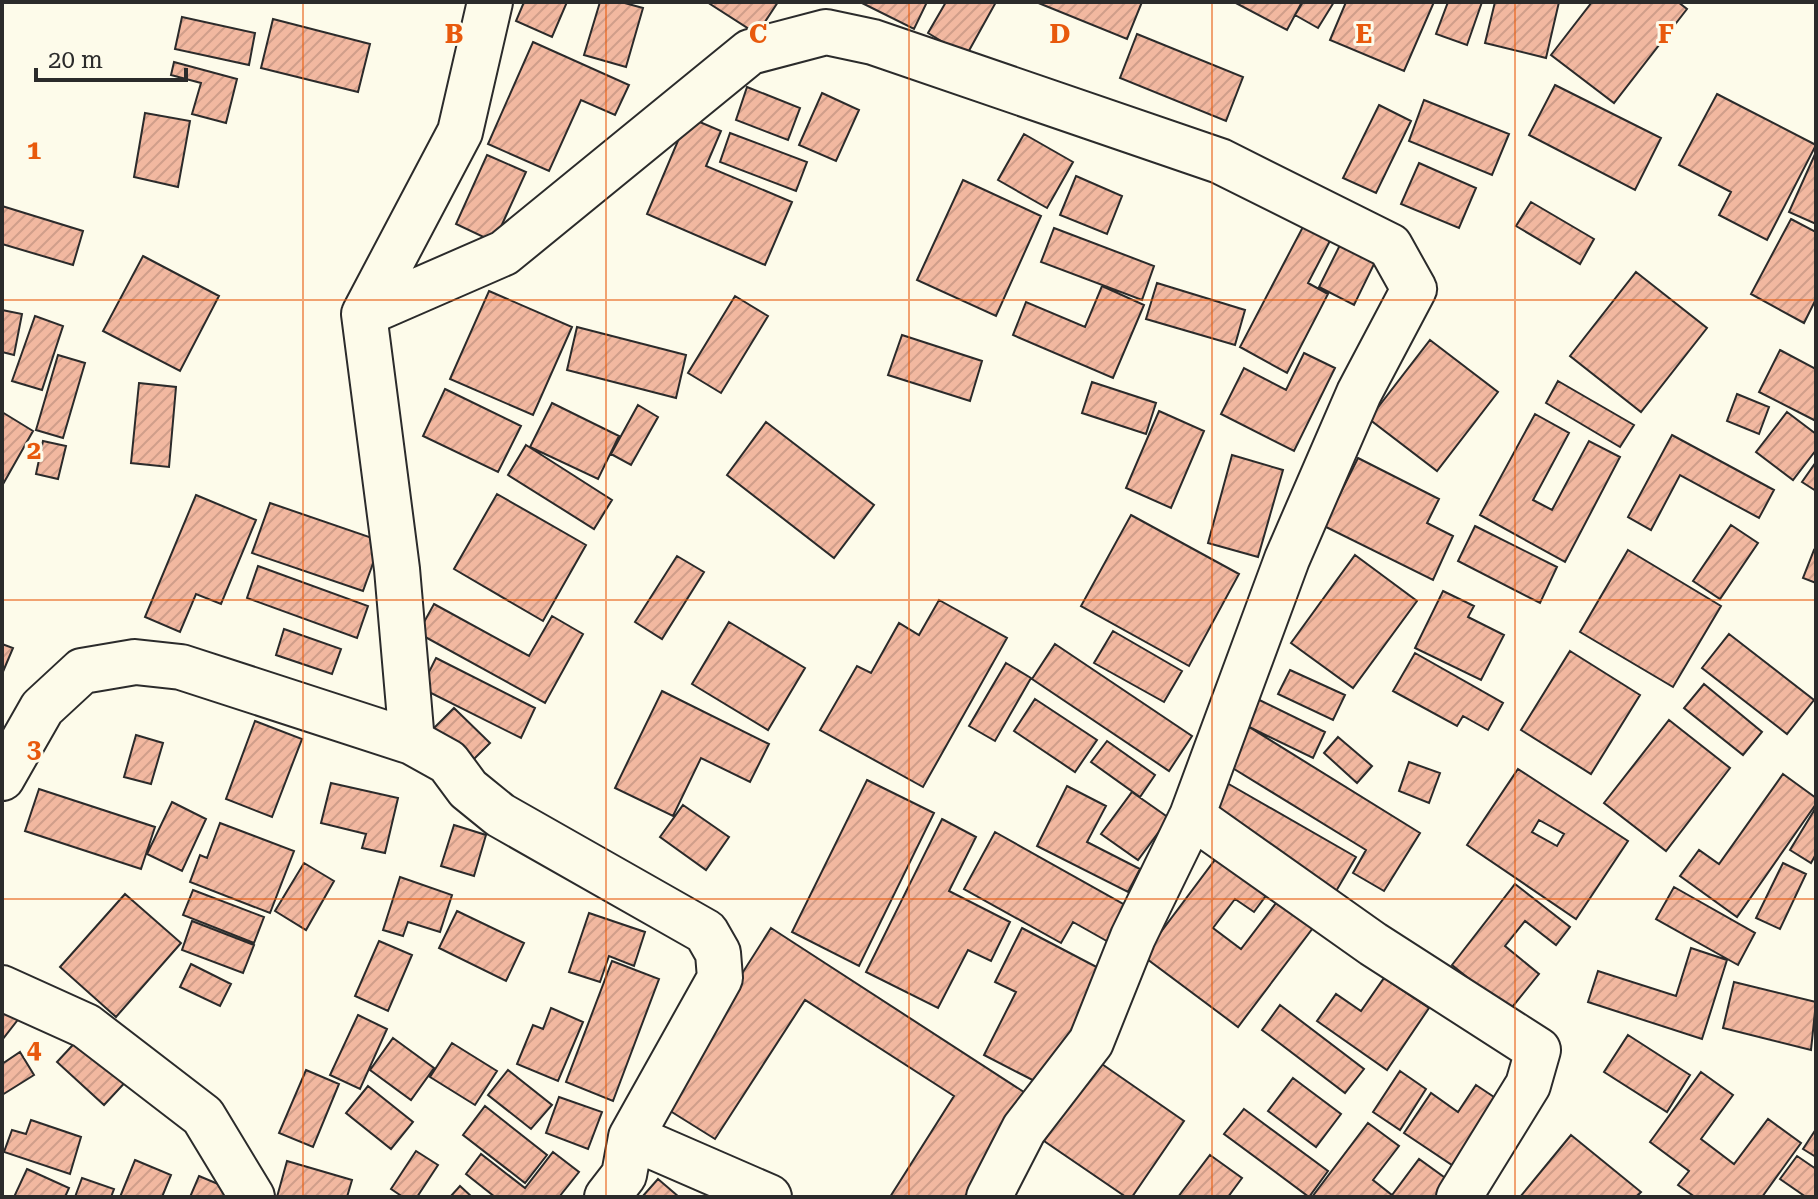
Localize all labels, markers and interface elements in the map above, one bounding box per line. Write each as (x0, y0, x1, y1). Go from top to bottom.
text: B (445, 19, 463, 49)
text: C (749, 19, 767, 49)
text: D (1050, 19, 1070, 49)
text: E (1356, 19, 1372, 49)
text: F (1658, 19, 1674, 49)
scale bar (36, 32, 186, 82)
text: 20 m (48, 46, 103, 74)
text: 1 (27, 135, 41, 165)
text: 2 (27, 435, 41, 465)
text: 3 (27, 734, 41, 764)
text: 4 (27, 1034, 42, 1064)

